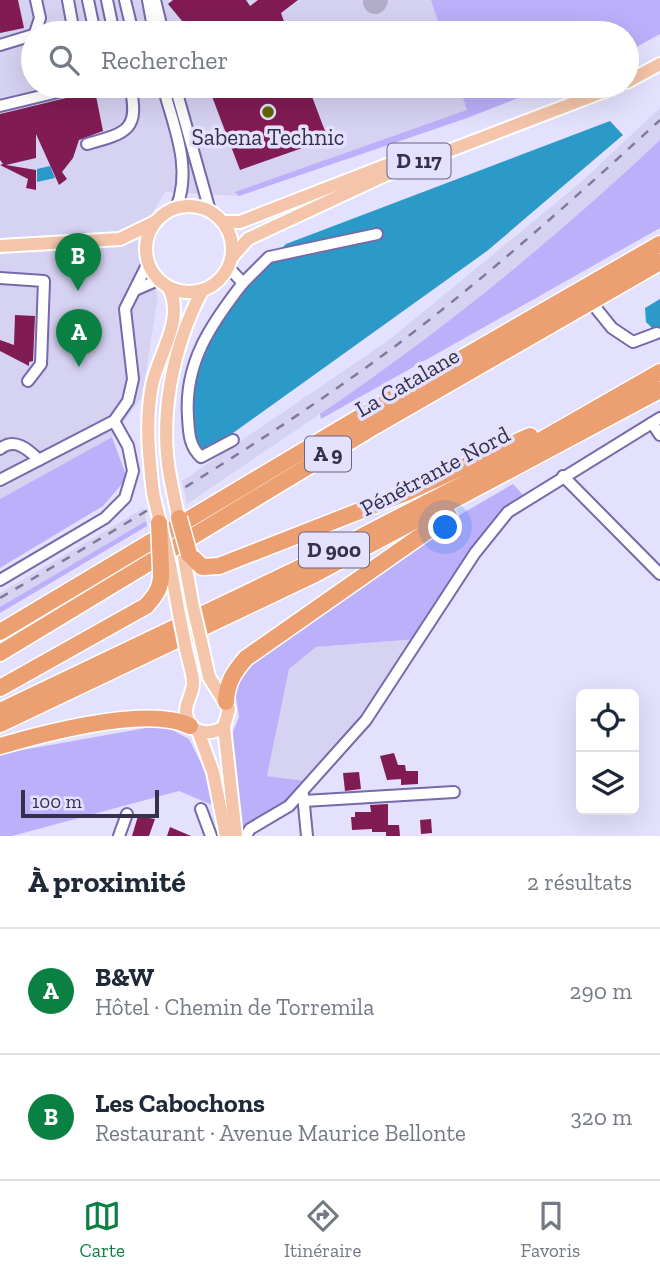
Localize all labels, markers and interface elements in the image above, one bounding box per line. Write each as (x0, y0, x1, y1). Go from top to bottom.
search box (21, 21, 639, 98)
icon: search (45, 41, 83, 79)
text: Rechercher (101, 44, 228, 76)
marker: Sabena Technic (260, 104, 276, 120)
place label: Sabena Technic (192, 123, 344, 151)
road number: D 117 (388, 144, 450, 178)
pin: B (55, 233, 101, 291)
pin: A (56, 309, 102, 367)
street label: La Catalane (350, 341, 464, 423)
street label: Pénétrante Nord (356, 420, 515, 522)
road number: A 9 (305, 436, 351, 472)
your location (428, 510, 462, 544)
road number: D 900 (299, 532, 369, 568)
map controls (576, 689, 639, 815)
button: locate (576, 689, 639, 752)
button: layers (576, 752, 639, 815)
scale bar (21, 787, 159, 819)
text: 100 m (32, 790, 82, 813)
text: À proximité (28, 864, 186, 900)
text: 2 résultats (527, 868, 632, 896)
text: B&W (95, 961, 154, 993)
text: A (43, 977, 59, 1005)
text: 290 m (570, 977, 632, 1005)
text: Hôtel · Chemin de Torremila (95, 993, 374, 1021)
text: Les Cabochons (95, 1087, 265, 1119)
text: B (44, 1103, 58, 1131)
text: 320 m (571, 1103, 632, 1131)
text: Restaurant · Avenue Maurice Bellonte (95, 1119, 466, 1147)
tab: Carte (80, 1197, 125, 1262)
tab: Itinéraire (284, 1197, 361, 1262)
tab: Favoris (521, 1197, 580, 1262)

